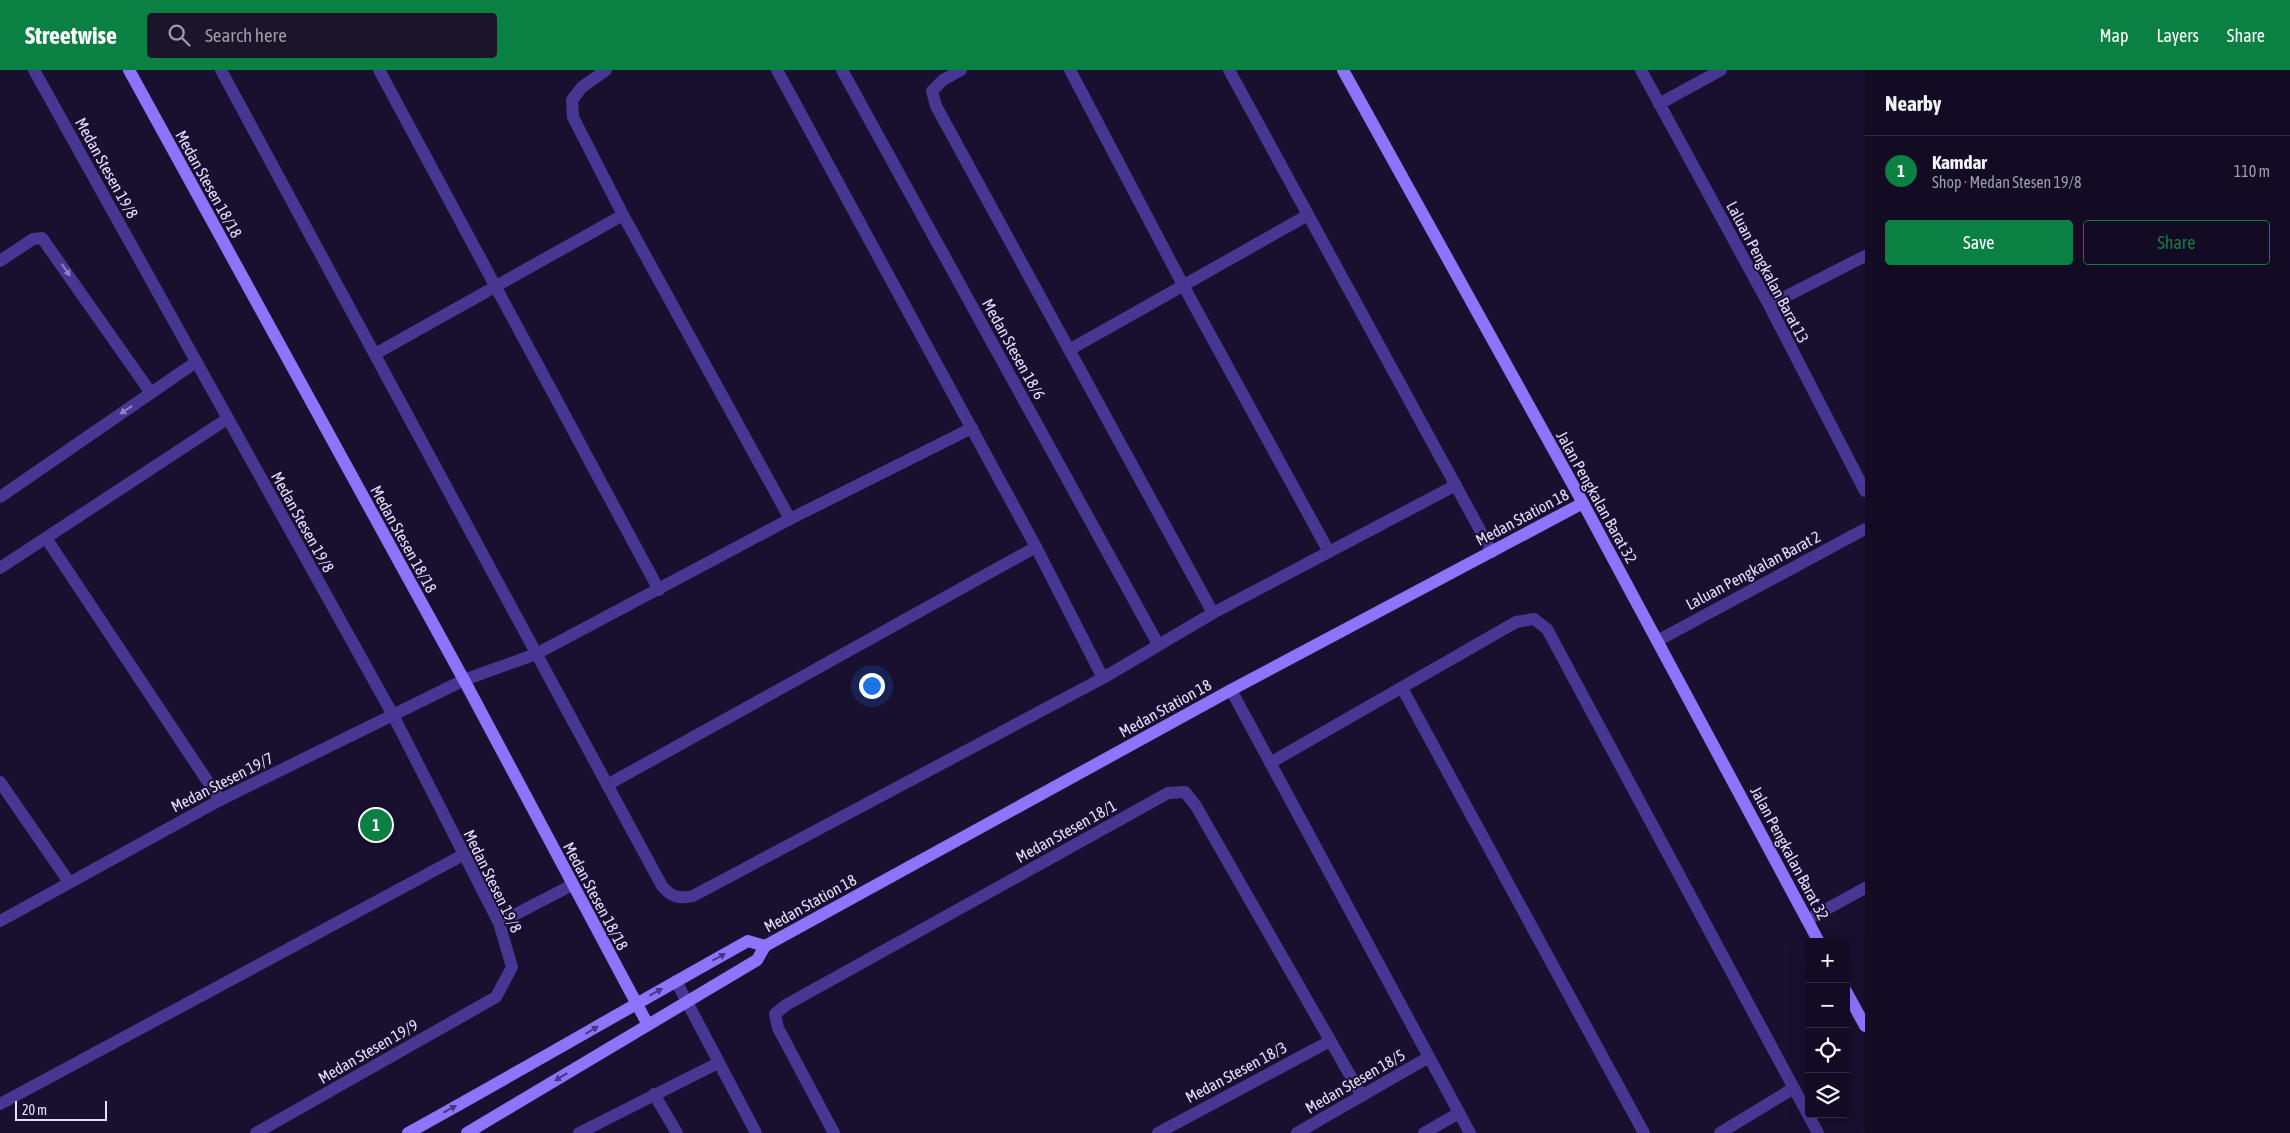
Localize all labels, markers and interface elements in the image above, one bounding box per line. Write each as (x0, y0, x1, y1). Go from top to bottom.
search box (147, 13, 497, 58)
icon: search (165, 21, 193, 49)
text: Streetwise (25, 22, 117, 49)
text: Search here (205, 24, 287, 46)
text: Map (2099, 25, 2128, 46)
text: Layers (2156, 25, 2199, 46)
text: Share (2227, 25, 2265, 46)
text: Nearby (1885, 91, 1941, 115)
street label: Medan Stesen 19/8 (72, 115, 142, 221)
street label: Medan Stesen 18/18 (172, 127, 246, 241)
text: Kamdar (1932, 151, 1987, 173)
text: 1 (1897, 162, 1905, 180)
text: 110 m (2234, 162, 2270, 180)
text: Shop · Medan Stesen 19/8 (1932, 173, 2082, 191)
street label: Laluan Pengkalan Barat 13 (1722, 198, 1813, 346)
button: Save (1885, 220, 2073, 265)
button: Share (2083, 220, 2270, 265)
one-way arrow (61, 263, 71, 276)
street label: Medan Stesen 18/6 (979, 296, 1049, 402)
one-way arrow (120, 405, 133, 415)
street label: Jalan Pengkalan Barat 32 (1552, 428, 1641, 567)
street label: Medan Stesen 19/8 (268, 469, 338, 575)
street label: Medan Stesen 18/18 (367, 482, 441, 596)
street label: Medan Station 18 (1473, 485, 1571, 549)
street label: Laluan Pengkalan Barat 2 (1683, 527, 1824, 614)
your location (859, 673, 885, 699)
street label: Medan Station 18 (1116, 675, 1214, 741)
street label: Medan Stesen 19/7 (168, 749, 276, 815)
street label: Jalan Pengkalan Barat 32 (1746, 783, 1833, 923)
street label: Medan Stesen 18/1 (1013, 796, 1119, 866)
pin: 1 (360, 806, 392, 844)
street label: Medan Stesen 19/8 (460, 827, 526, 935)
street label: Medan Stesen 18/18 (560, 839, 632, 953)
street label: Medan Station 18 (761, 870, 859, 936)
map controls (1805, 938, 1850, 1118)
button: + (1805, 938, 1850, 983)
one-way arrow (712, 953, 726, 962)
button: − (1805, 983, 1850, 1028)
one-way arrow (649, 988, 662, 997)
street label: Medan Stesen 19/9 (315, 1015, 421, 1087)
one-way arrow (585, 1025, 598, 1034)
button: locate (1805, 1028, 1850, 1073)
street label: Medan Stesen 18/3 (1182, 1038, 1290, 1106)
street label: Medan Stesen 18/5 (1302, 1045, 1408, 1117)
one-way arrow (554, 1073, 567, 1082)
button: layers (1805, 1073, 1850, 1118)
scale bar (15, 1098, 108, 1121)
text: 20 m (22, 1102, 47, 1118)
one-way arrow (444, 1105, 457, 1114)

